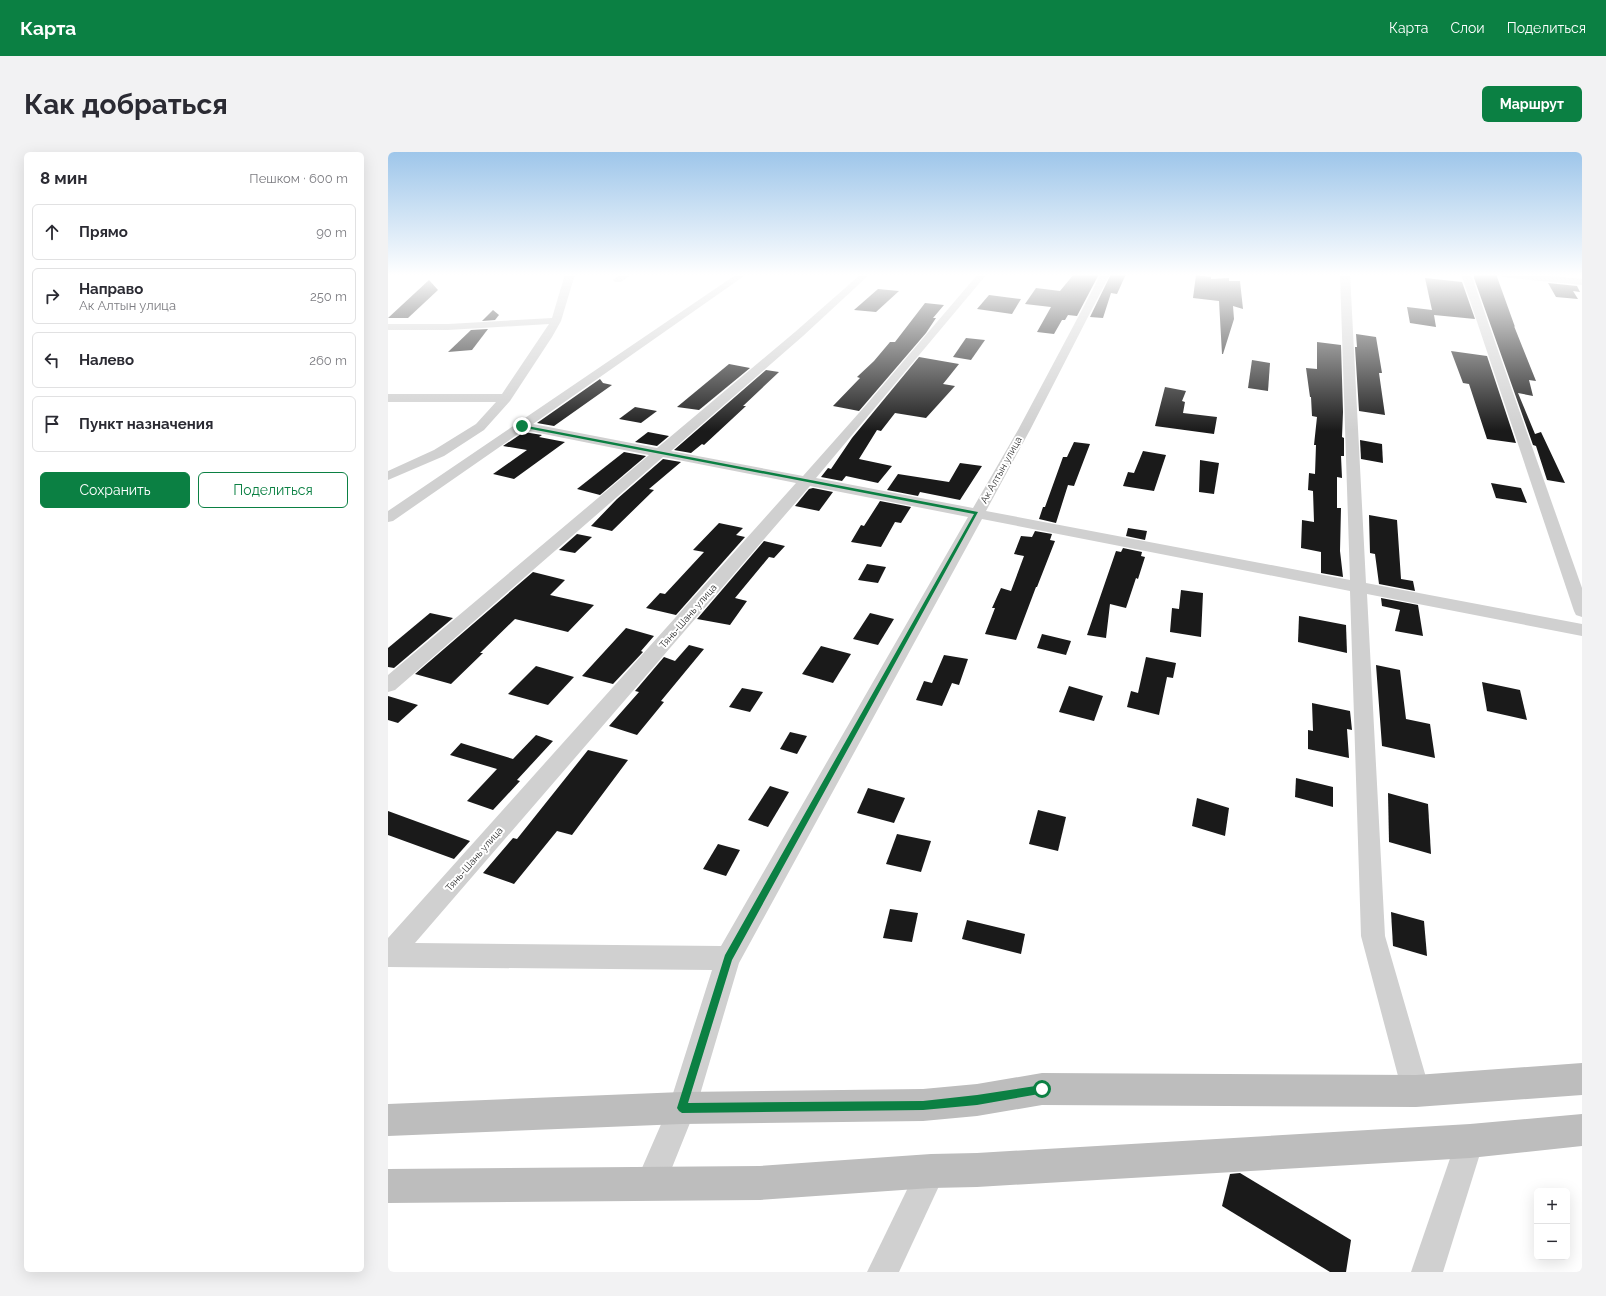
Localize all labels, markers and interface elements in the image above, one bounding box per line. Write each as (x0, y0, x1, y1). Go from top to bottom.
text: Карта (20, 17, 76, 39)
text: Карта (1389, 20, 1428, 36)
text: Слои (1450, 20, 1485, 36)
text: Поделиться (1507, 20, 1586, 36)
button: Маршрут (1482, 86, 1582, 122)
text: Как добраться (24, 88, 228, 121)
text: 8 мин (40, 168, 87, 188)
text: Пешком · 600 m (249, 171, 348, 186)
icon: ahead (41, 221, 63, 243)
text: Прямо (79, 223, 128, 241)
text: 90 m (316, 225, 347, 240)
text: Направо (79, 280, 143, 298)
icon: right (41, 285, 63, 307)
text: 250 m (310, 289, 347, 304)
text: Ак Алтын улица (79, 298, 176, 313)
icon: left (41, 349, 63, 371)
text: Налево (79, 351, 134, 369)
text: 260 m (309, 353, 347, 368)
icon: arrive (41, 413, 63, 435)
text: Пункт назначения (79, 415, 213, 433)
route end (513, 417, 531, 435)
street label: Ак Алтын улица (978, 435, 1024, 505)
button: Сохранить (40, 472, 190, 508)
button: Поделиться (198, 472, 348, 508)
street label: Тянь-Шань улица (657, 582, 719, 650)
street label: Тянь-Шань улица (443, 825, 505, 893)
route start (1033, 1080, 1051, 1098)
map controls (1534, 1188, 1570, 1260)
button: + (1534, 1188, 1570, 1224)
button: − (1534, 1224, 1570, 1260)

